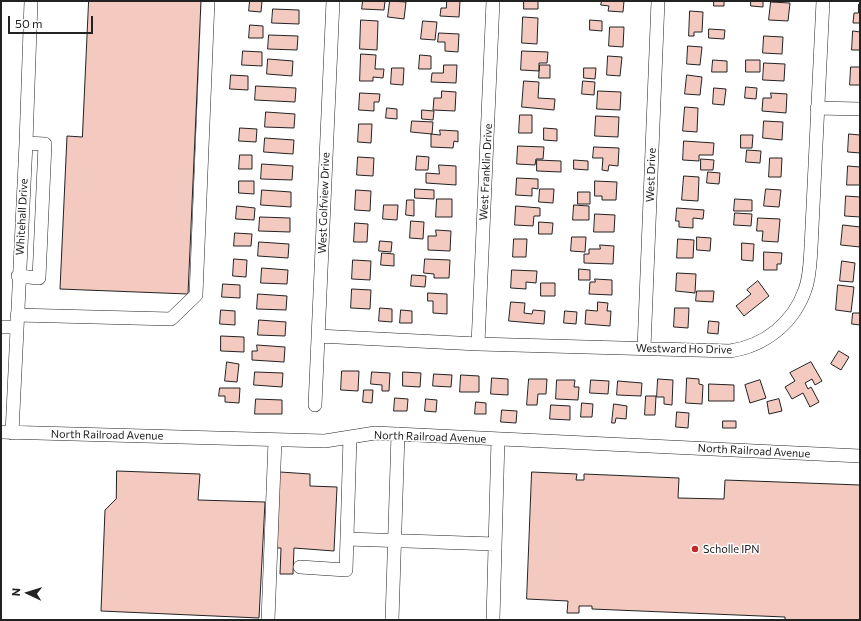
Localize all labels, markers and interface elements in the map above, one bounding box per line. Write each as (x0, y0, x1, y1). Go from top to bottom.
scale bar (10, 8, 95, 34)
text: 50 m (15, 16, 43, 30)
street label: West Franklin Drive (477, 123, 495, 221)
street label: West Drive (643, 148, 659, 202)
street label: West Golfview Drive (316, 152, 332, 254)
street label: Whitehall Drive (13, 178, 31, 256)
street label: Westward Ho Drive (636, 342, 732, 356)
street label: North Railroad Avenue (51, 427, 163, 443)
street label: North Railroad Avenue (374, 428, 486, 446)
street label: North Railroad Avenue (697, 441, 811, 461)
place label: Scholle IPN (703, 542, 760, 556)
marker: Scholle IPN (690, 544, 700, 554)
north arrow (8, 573, 48, 613)
text: N (9, 588, 22, 597)

